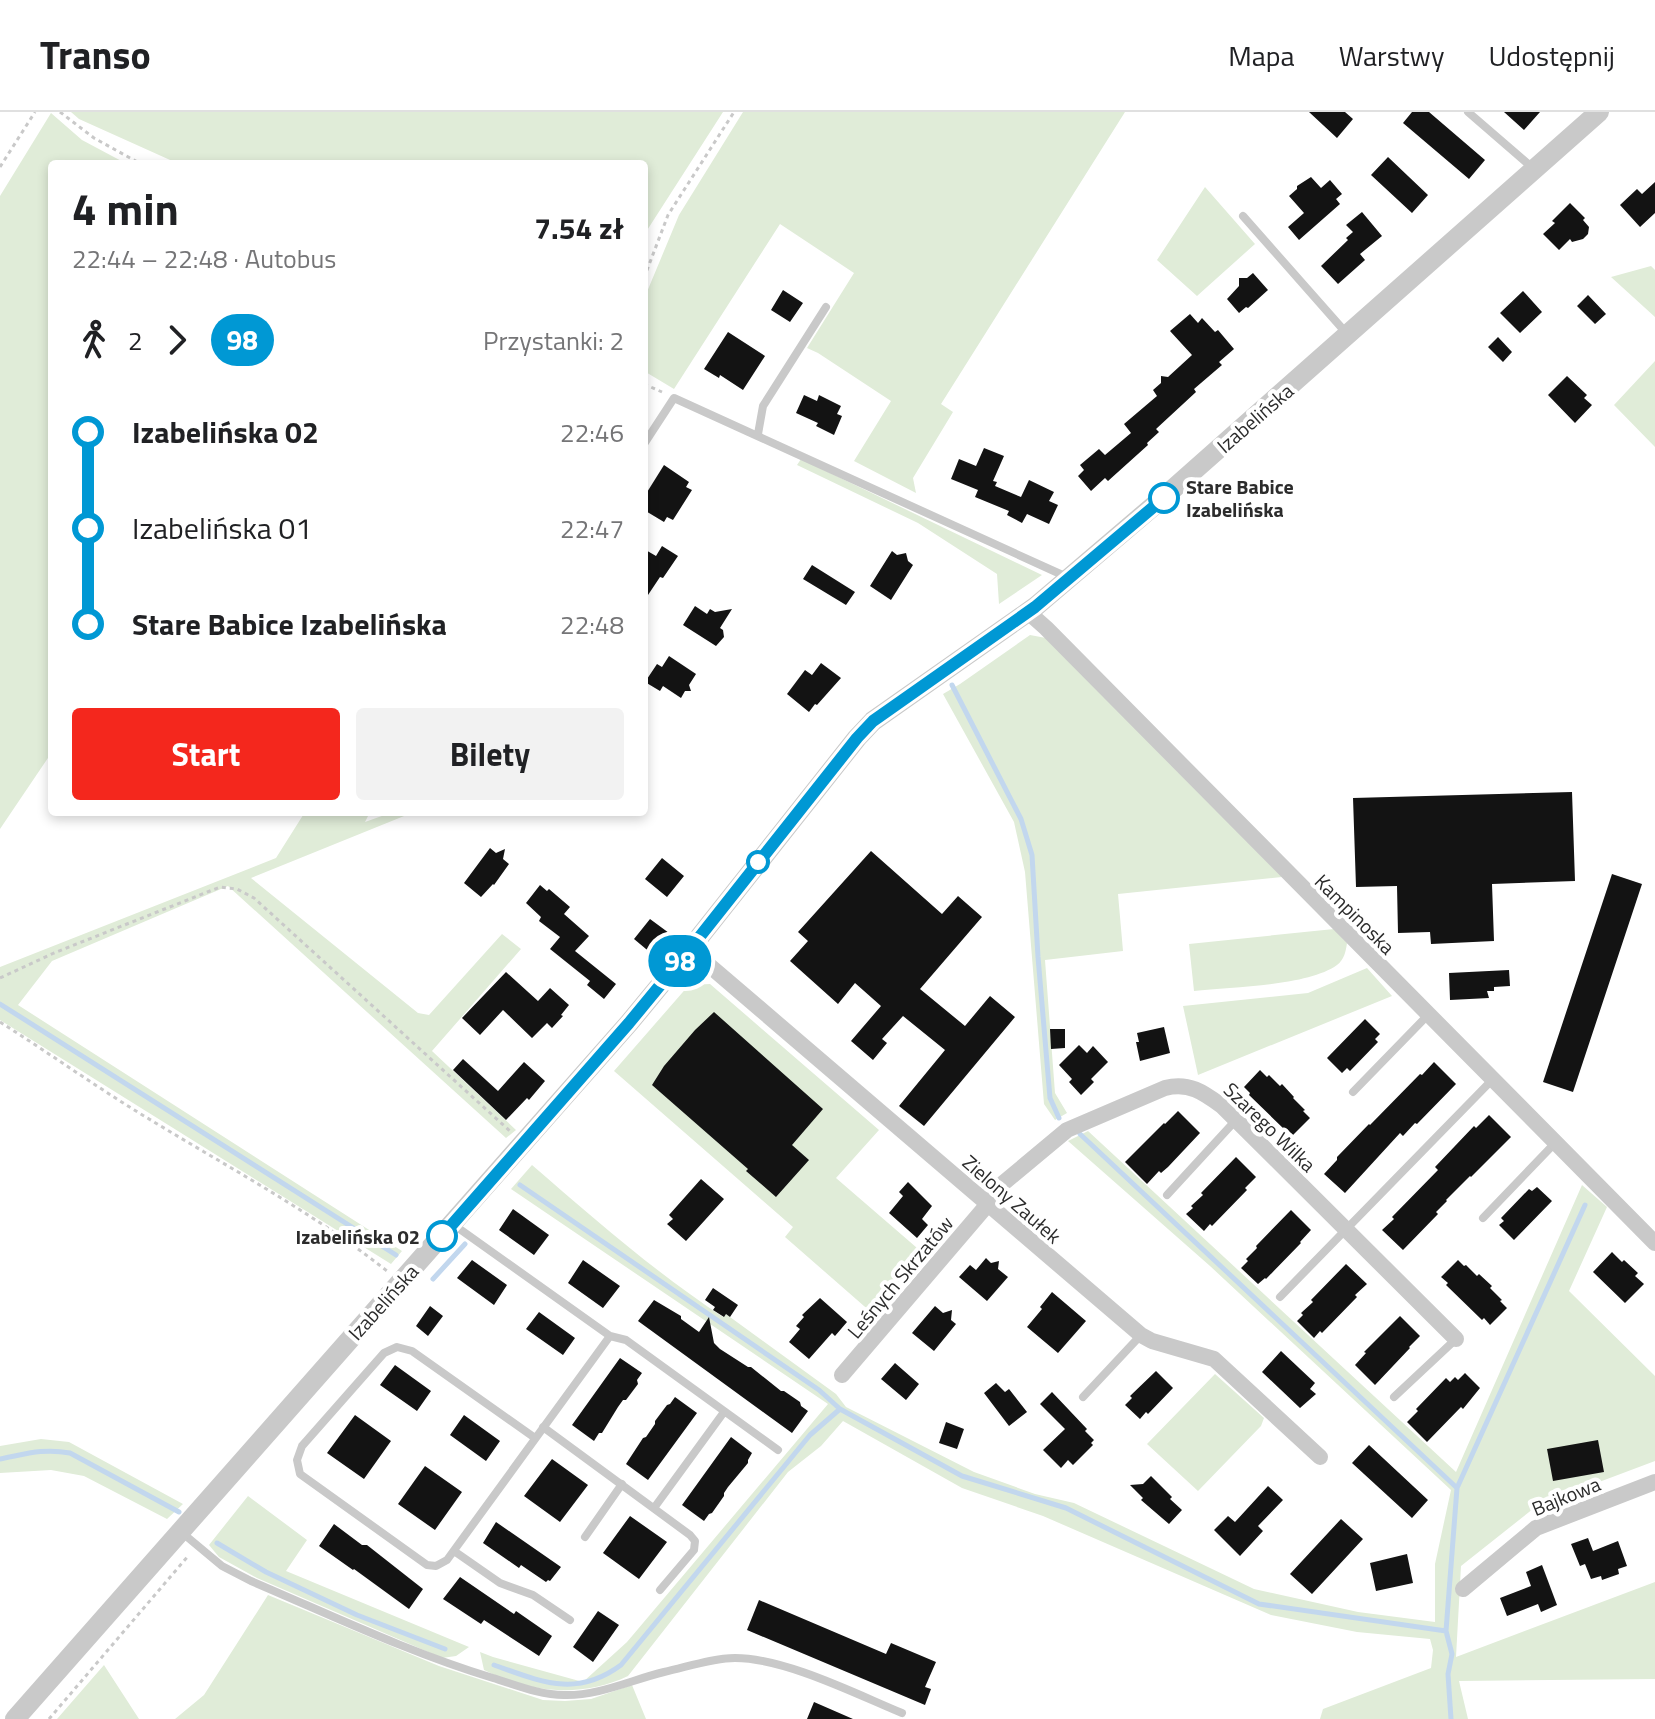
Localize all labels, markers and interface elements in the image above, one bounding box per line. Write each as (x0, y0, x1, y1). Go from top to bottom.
text: Transo (40, 26, 151, 84)
text: Mapa (1228, 34, 1295, 77)
text: Warstwy (1339, 34, 1444, 77)
text: Udostępnij (1488, 34, 1615, 77)
text: 4 min (72, 175, 179, 242)
text: 7.54 zł (534, 205, 624, 251)
text: 22:44 – 22:48 · Autobus (72, 239, 336, 278)
icon: walk (72, 318, 116, 362)
icon: forward (155, 318, 199, 362)
text: 98 (227, 318, 258, 361)
text: 2 (128, 321, 143, 360)
text: Przystanki: 2 (483, 321, 624, 360)
street label: Izabelińska (1210, 376, 1300, 460)
text: Izabelińska 02 (132, 409, 319, 455)
text: 22:46 (560, 413, 624, 452)
place label: Stare Babice Izabelińska (1186, 471, 1294, 525)
marker: Stare Babice Izabelińska (1149, 483, 1179, 513)
text: Izabelińska 01 (132, 505, 312, 551)
text: 22:47 (560, 509, 624, 548)
text: Stare Babice Izabelińska (132, 601, 447, 647)
text: 22:48 (560, 605, 624, 644)
button: Start (72, 708, 340, 800)
button: Bilety (356, 708, 624, 800)
unlabelled marker (747, 851, 769, 873)
street label: Kampinoska (1308, 867, 1402, 961)
line badge: 98 (644, 935, 716, 987)
text: 98 (664, 939, 696, 982)
street label: Szarego Wilka (1217, 1075, 1323, 1179)
street label: Zielony Zaułek (956, 1147, 1069, 1251)
street label: Leśnych Skrzatów (839, 1209, 961, 1345)
place label: Izabelińska 02 (296, 1221, 420, 1252)
marker: Izabelińska 02 (427, 1221, 457, 1251)
street label: Izabelińska (340, 1257, 426, 1347)
street label: Bajkowa (1527, 1468, 1605, 1524)

